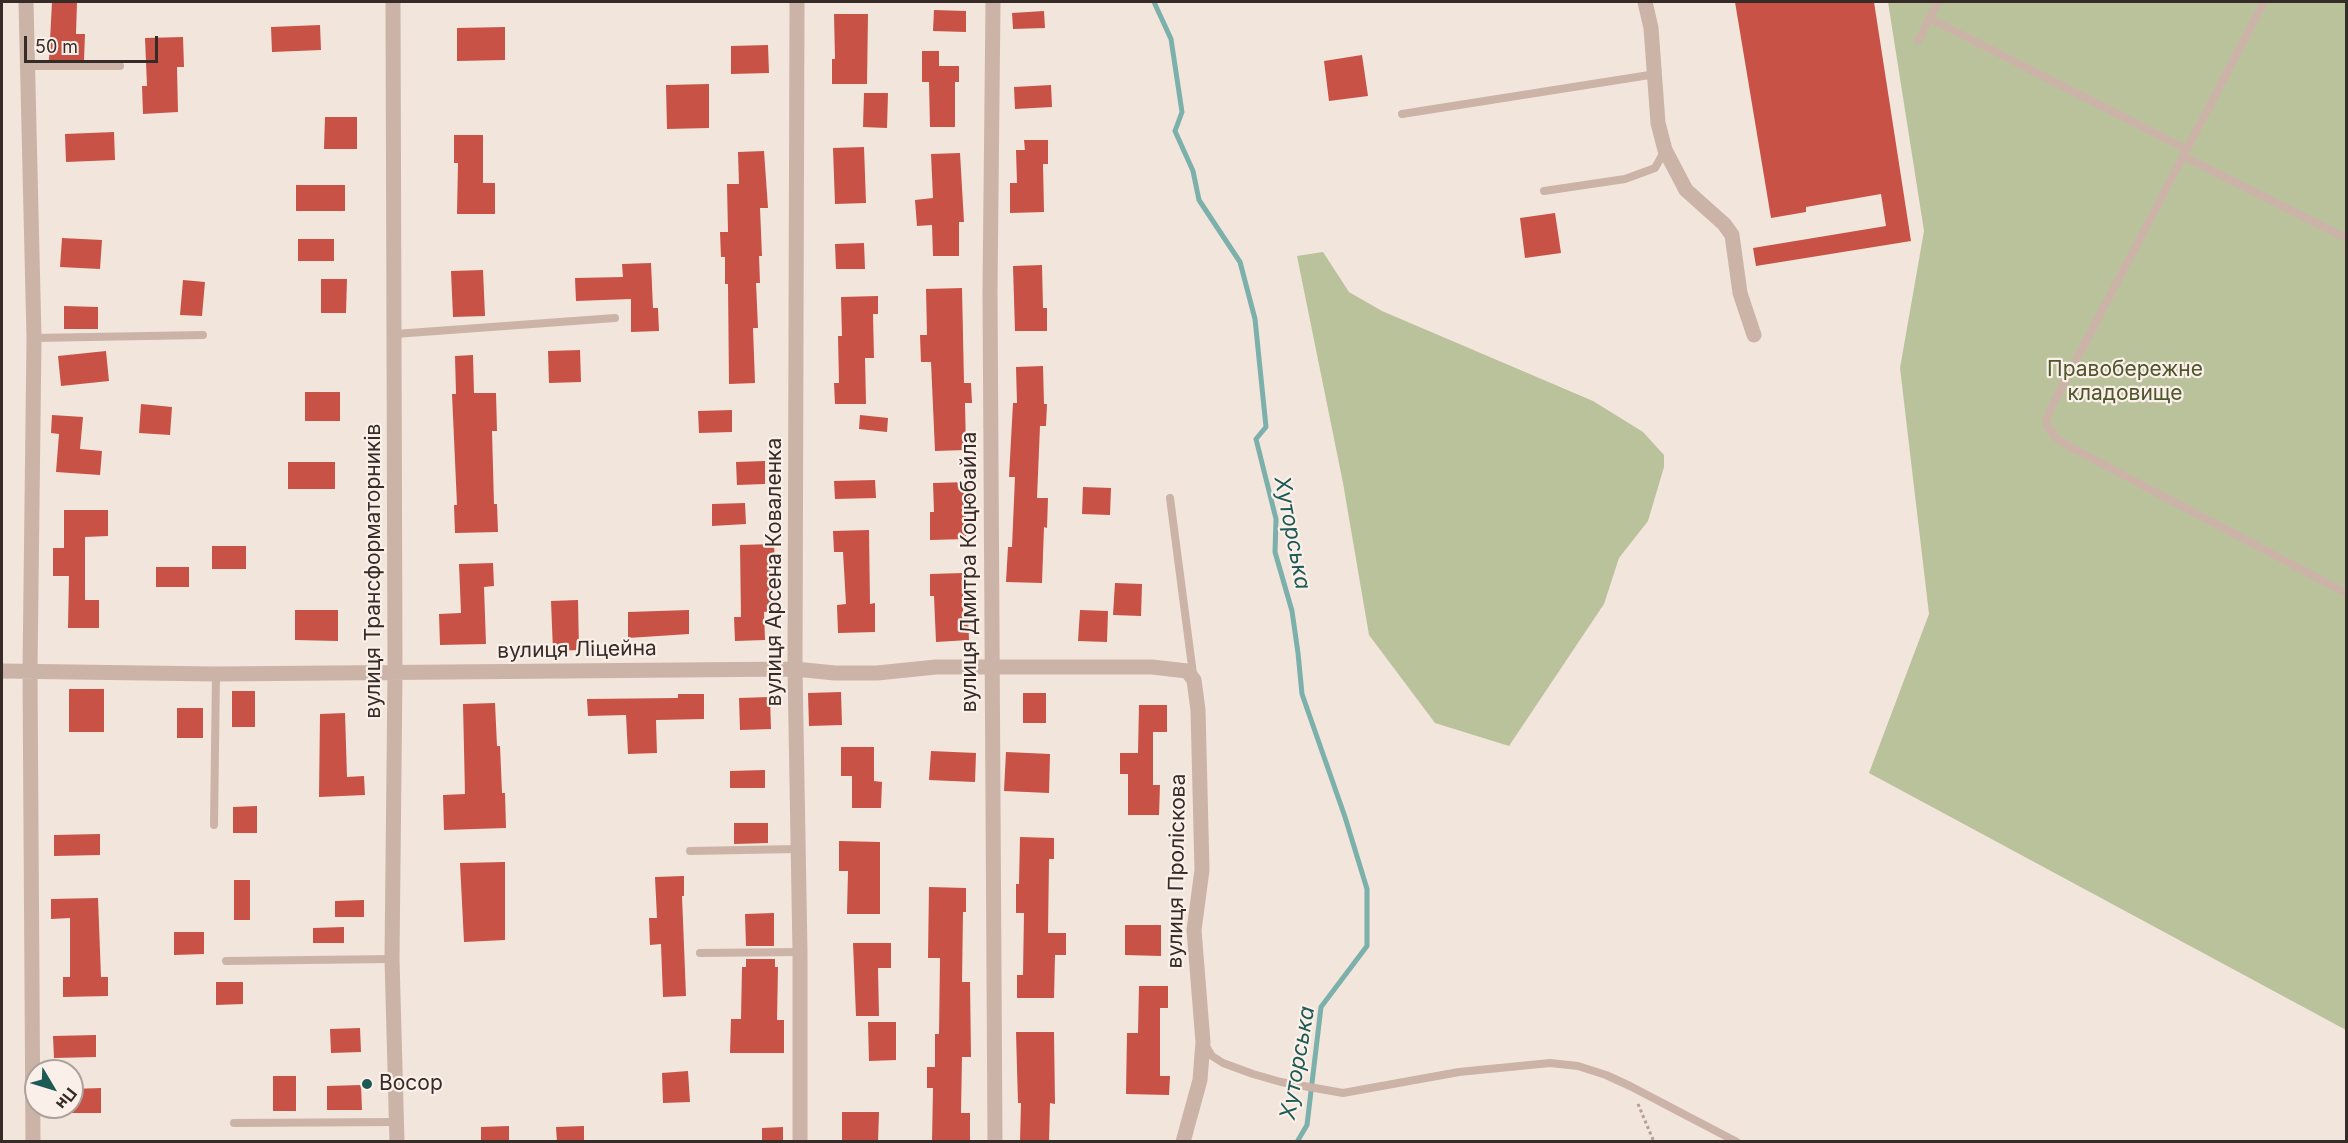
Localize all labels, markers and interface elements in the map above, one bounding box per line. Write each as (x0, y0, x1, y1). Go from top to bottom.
scale bar (27, 24, 160, 62)
text: 50 m (35, 36, 78, 57)
park label: Правобережне кладовище (2047, 357, 2203, 407)
street label: вулиця Трансформаторників (361, 424, 387, 718)
street label: вулиця Дмитра Коцюбайла (957, 432, 983, 712)
street label: вулиця Арсена Коваленка (762, 438, 788, 706)
water label: Хуторська (1268, 474, 1316, 592)
street label: вулиця Ліцейна (497, 636, 657, 664)
street label: вулиця Проліскова (1163, 773, 1191, 969)
water label: Хуторська (1275, 1004, 1321, 1122)
north arrow (24, 1059, 84, 1119)
place label: Восор (379, 1071, 443, 1097)
marker: Восор (360, 1077, 374, 1091)
text: Пн (52, 1084, 81, 1114)

